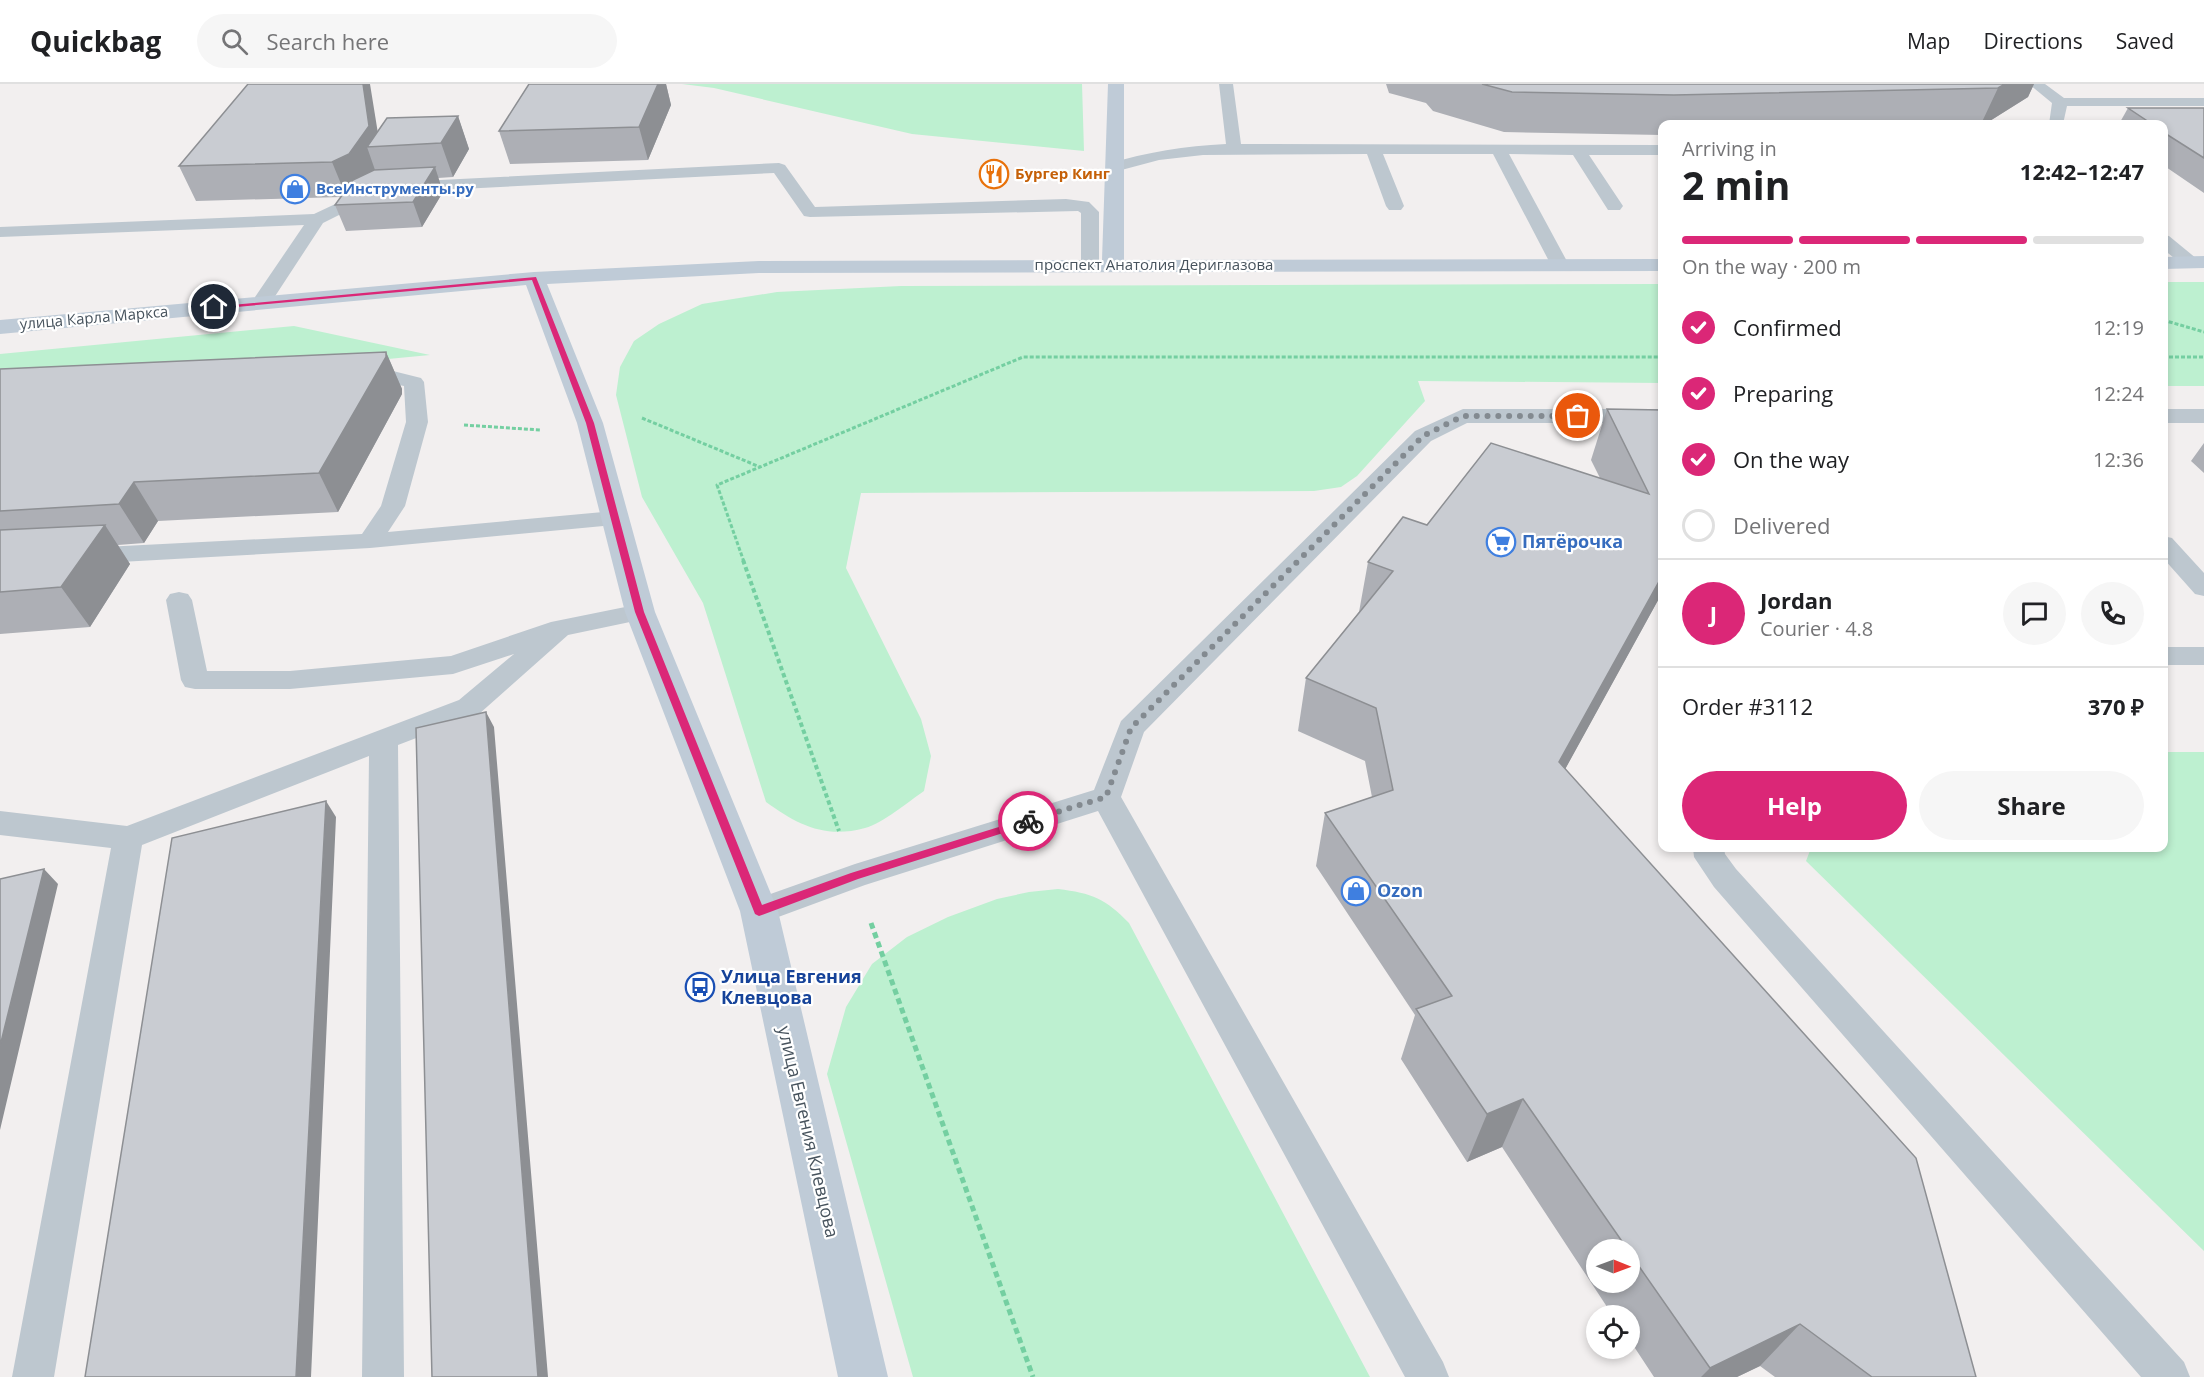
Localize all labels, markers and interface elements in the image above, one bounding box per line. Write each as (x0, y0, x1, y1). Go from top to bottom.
search box (197, 14, 617, 68)
text: Quickbag (30, 22, 161, 60)
icon: search (218, 25, 251, 58)
text: Search here (266, 26, 389, 56)
text: Map (1907, 27, 1950, 55)
text: Directions (1983, 27, 2083, 55)
text: Saved (2116, 27, 2174, 55)
text: Arriving in (1682, 135, 1777, 162)
text: 12:42–12:47 (2020, 156, 2144, 186)
restaurant icon: Бургер Кинг (978, 158, 1010, 190)
text: 2 min (1682, 158, 1790, 211)
place label: Бургер Кинг (1015, 163, 1110, 183)
shop icon: ВсеИнструменты.ру (279, 173, 311, 205)
place label: ВсеИнструменты.ру (316, 178, 474, 198)
text: On the way · 200 m (1682, 253, 1861, 280)
street label: проспект Анатолия Дериглазова (1035, 254, 1273, 274)
pin (188, 281, 239, 332)
icon: home (197, 290, 230, 323)
street label: улица Карла Маркса (19, 301, 169, 333)
icon: check (1682, 311, 1715, 344)
text: Confirmed (1733, 312, 1842, 342)
text: 12:19 (2093, 314, 2144, 341)
icon: check (1682, 377, 1715, 410)
text: Preparing (1733, 378, 1833, 408)
text: 12:24 (2093, 380, 2144, 407)
pin (1552, 390, 1603, 441)
icon: bag (1561, 399, 1594, 432)
icon: check (1682, 443, 1715, 476)
text: On the way (1733, 444, 1849, 474)
text: 12:36 (2093, 446, 2144, 473)
text: Delivered (1733, 510, 1831, 540)
supermarket icon: Пятёрочка (1485, 526, 1517, 558)
place label: Пятёрочка (1522, 529, 1623, 553)
button: chat (2003, 582, 2066, 645)
button: phone (2081, 582, 2144, 645)
text: Jordan (1760, 585, 1833, 615)
text: J (1710, 598, 1717, 628)
text: Courier · 4.8 (1760, 615, 1873, 642)
text: Order #3112 (1682, 691, 1813, 721)
text: 370 ₽ (2088, 691, 2144, 721)
button: Help (1682, 771, 1907, 840)
button: Share (1919, 771, 2144, 840)
courier (998, 791, 1058, 851)
icon: bike (1012, 805, 1045, 838)
shop icon: Ozon (1340, 875, 1372, 907)
place label: Ozon (1377, 878, 1423, 902)
place label: Улица Евгения Клевцова (721, 964, 862, 1009)
bus stop icon: Улица Евгения Клевцова (684, 971, 716, 1003)
street label: улица Евгения Клевцова (773, 1024, 845, 1240)
north arrow (1586, 1239, 1640, 1293)
map controls (1586, 1239, 1640, 1359)
button: locate (1586, 1305, 1640, 1359)

